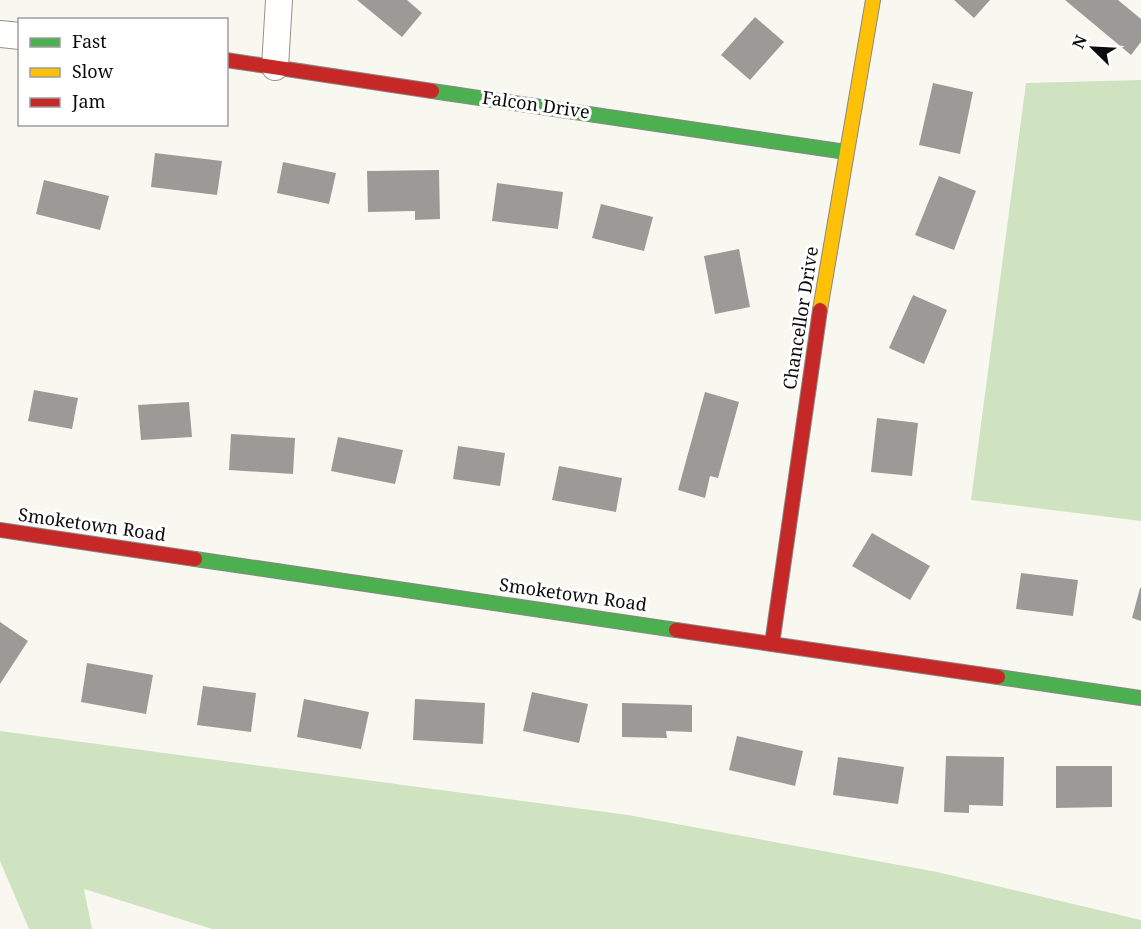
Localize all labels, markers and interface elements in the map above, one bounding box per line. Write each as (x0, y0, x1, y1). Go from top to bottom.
legend (18, 18, 228, 126)
north arrow (1063, 18, 1123, 78)
text: Fast (72, 29, 107, 53)
text: N (1067, 31, 1092, 52)
text: Slow (72, 59, 114, 83)
street label: Falcon Drive (481, 85, 592, 123)
text: Jam (71, 89, 106, 113)
street label: Chancellor Drive (777, 244, 823, 391)
street label: Smoketown Road (17, 502, 168, 546)
street label: Smoketown Road (498, 572, 649, 616)

